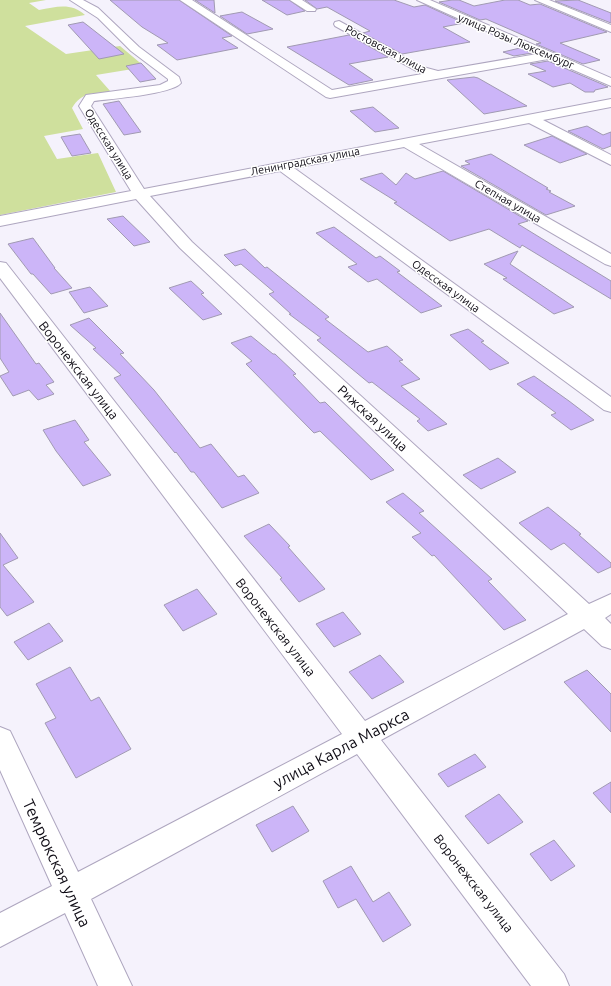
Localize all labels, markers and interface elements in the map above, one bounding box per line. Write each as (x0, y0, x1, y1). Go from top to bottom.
street label: улица Розы Люксембург (456, 11, 576, 71)
street label: Ростовская улица (343, 22, 429, 76)
street label: Одесская улица (82, 106, 136, 182)
street label: Ленинградская улица (249, 145, 361, 177)
street label: Степная улица (473, 177, 543, 225)
street label: Одесская улица (410, 257, 482, 315)
street label: Воронежская улица (36, 318, 122, 422)
street label: Рижская улица (335, 382, 411, 454)
street label: Воронежская улица (233, 575, 319, 679)
street label: улица Карла Маркса (270, 705, 412, 791)
street label: Темрюкская улица (20, 796, 94, 930)
street label: Воронежская улица (431, 831, 517, 935)

